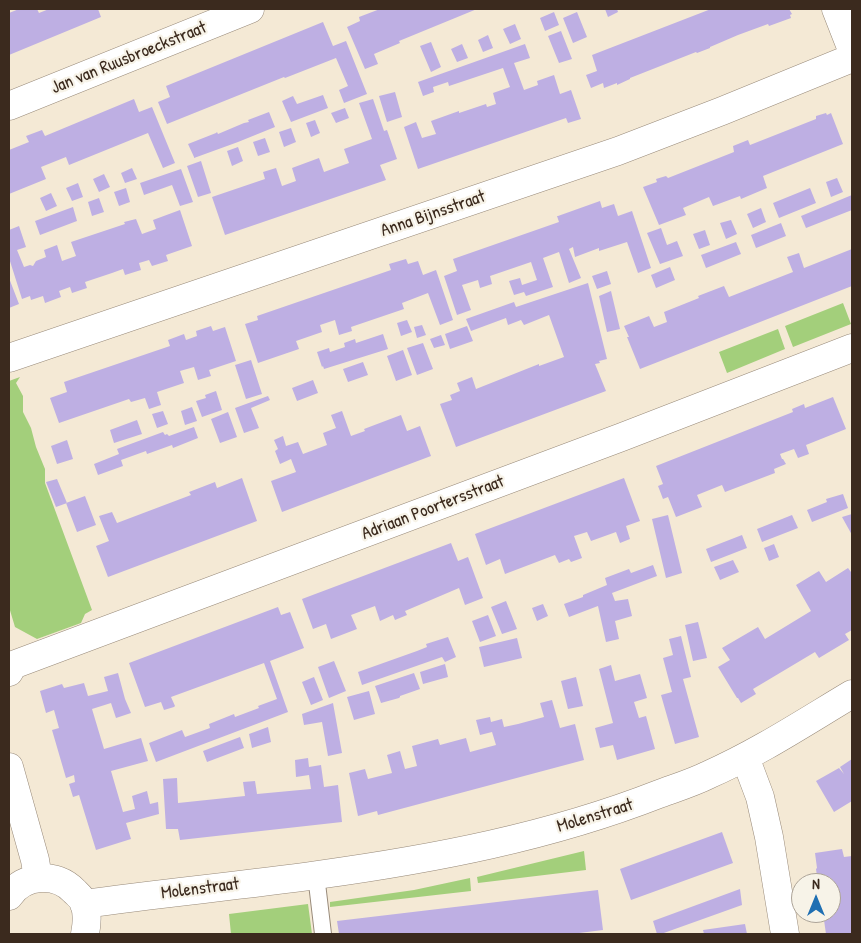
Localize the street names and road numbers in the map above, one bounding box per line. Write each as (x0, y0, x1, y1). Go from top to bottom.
street label: Jan van Ruusbroeckstraat (48, 17, 210, 99)
street label: Anna Bijnsstraat (378, 186, 488, 242)
street label: Adriaan Poortersstraat (359, 471, 507, 545)
street label: Molenstraat (554, 794, 636, 838)
street label: Molenstraat (160, 874, 240, 904)

